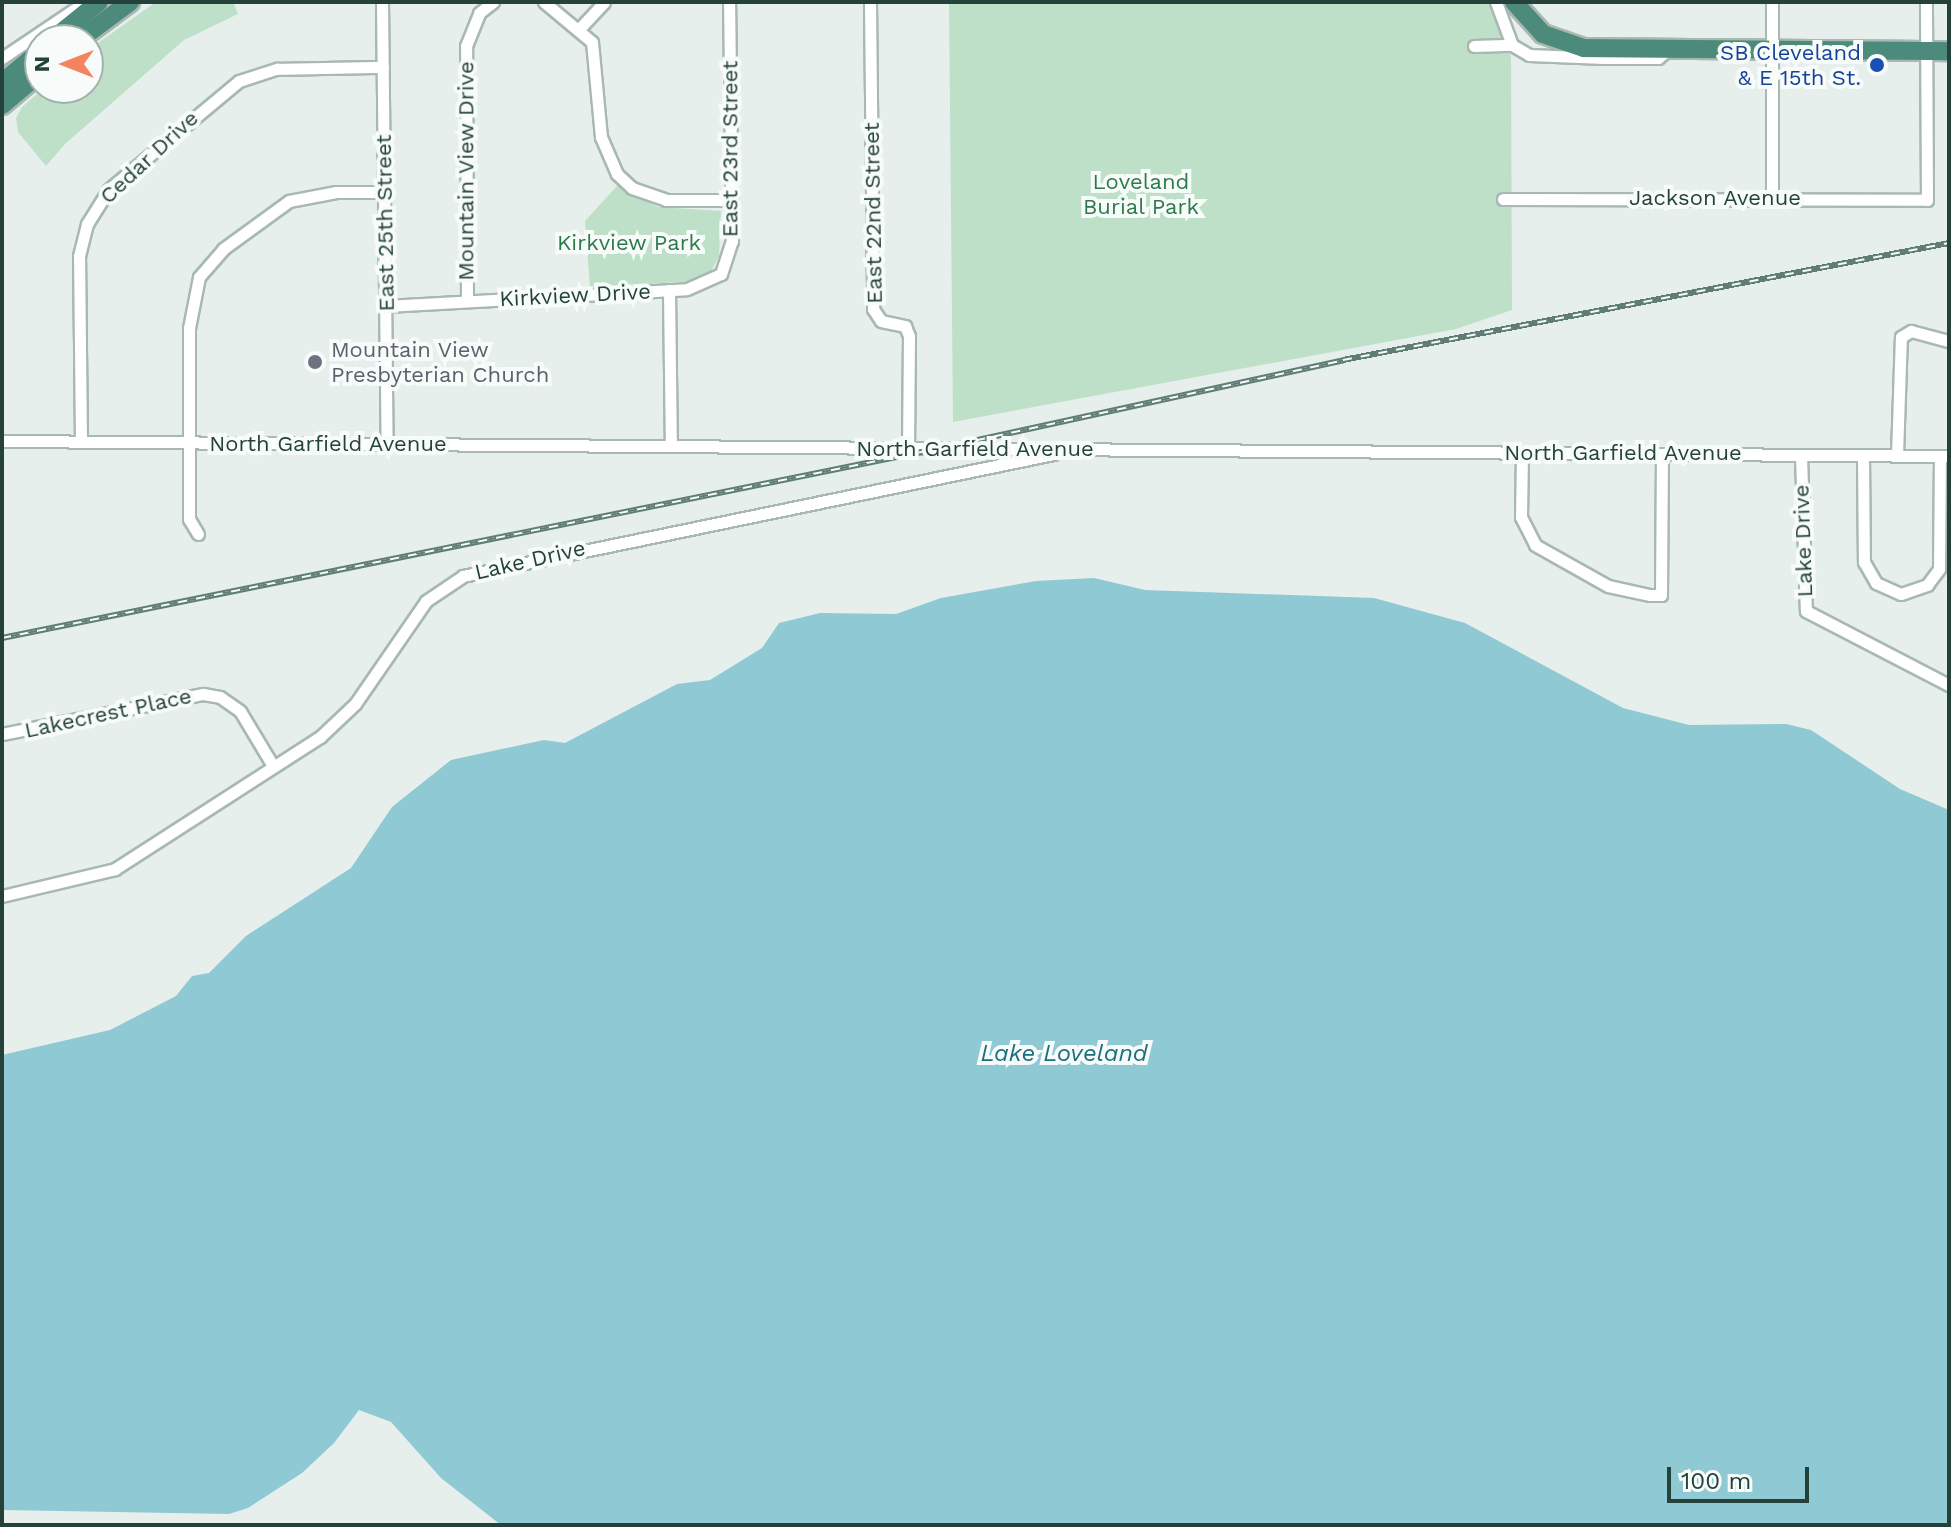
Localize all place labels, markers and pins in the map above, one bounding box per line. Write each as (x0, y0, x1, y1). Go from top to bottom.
place label: SB Cleveland & E 15th St. (1720, 39, 1861, 90)
marker: SB Cleveland & E 15th St. (1868, 56, 1886, 74)
place label: Mountain View Presbyterian Church (331, 336, 549, 388)
marker: Mountain View Presbyterian Church (306, 353, 324, 371)

